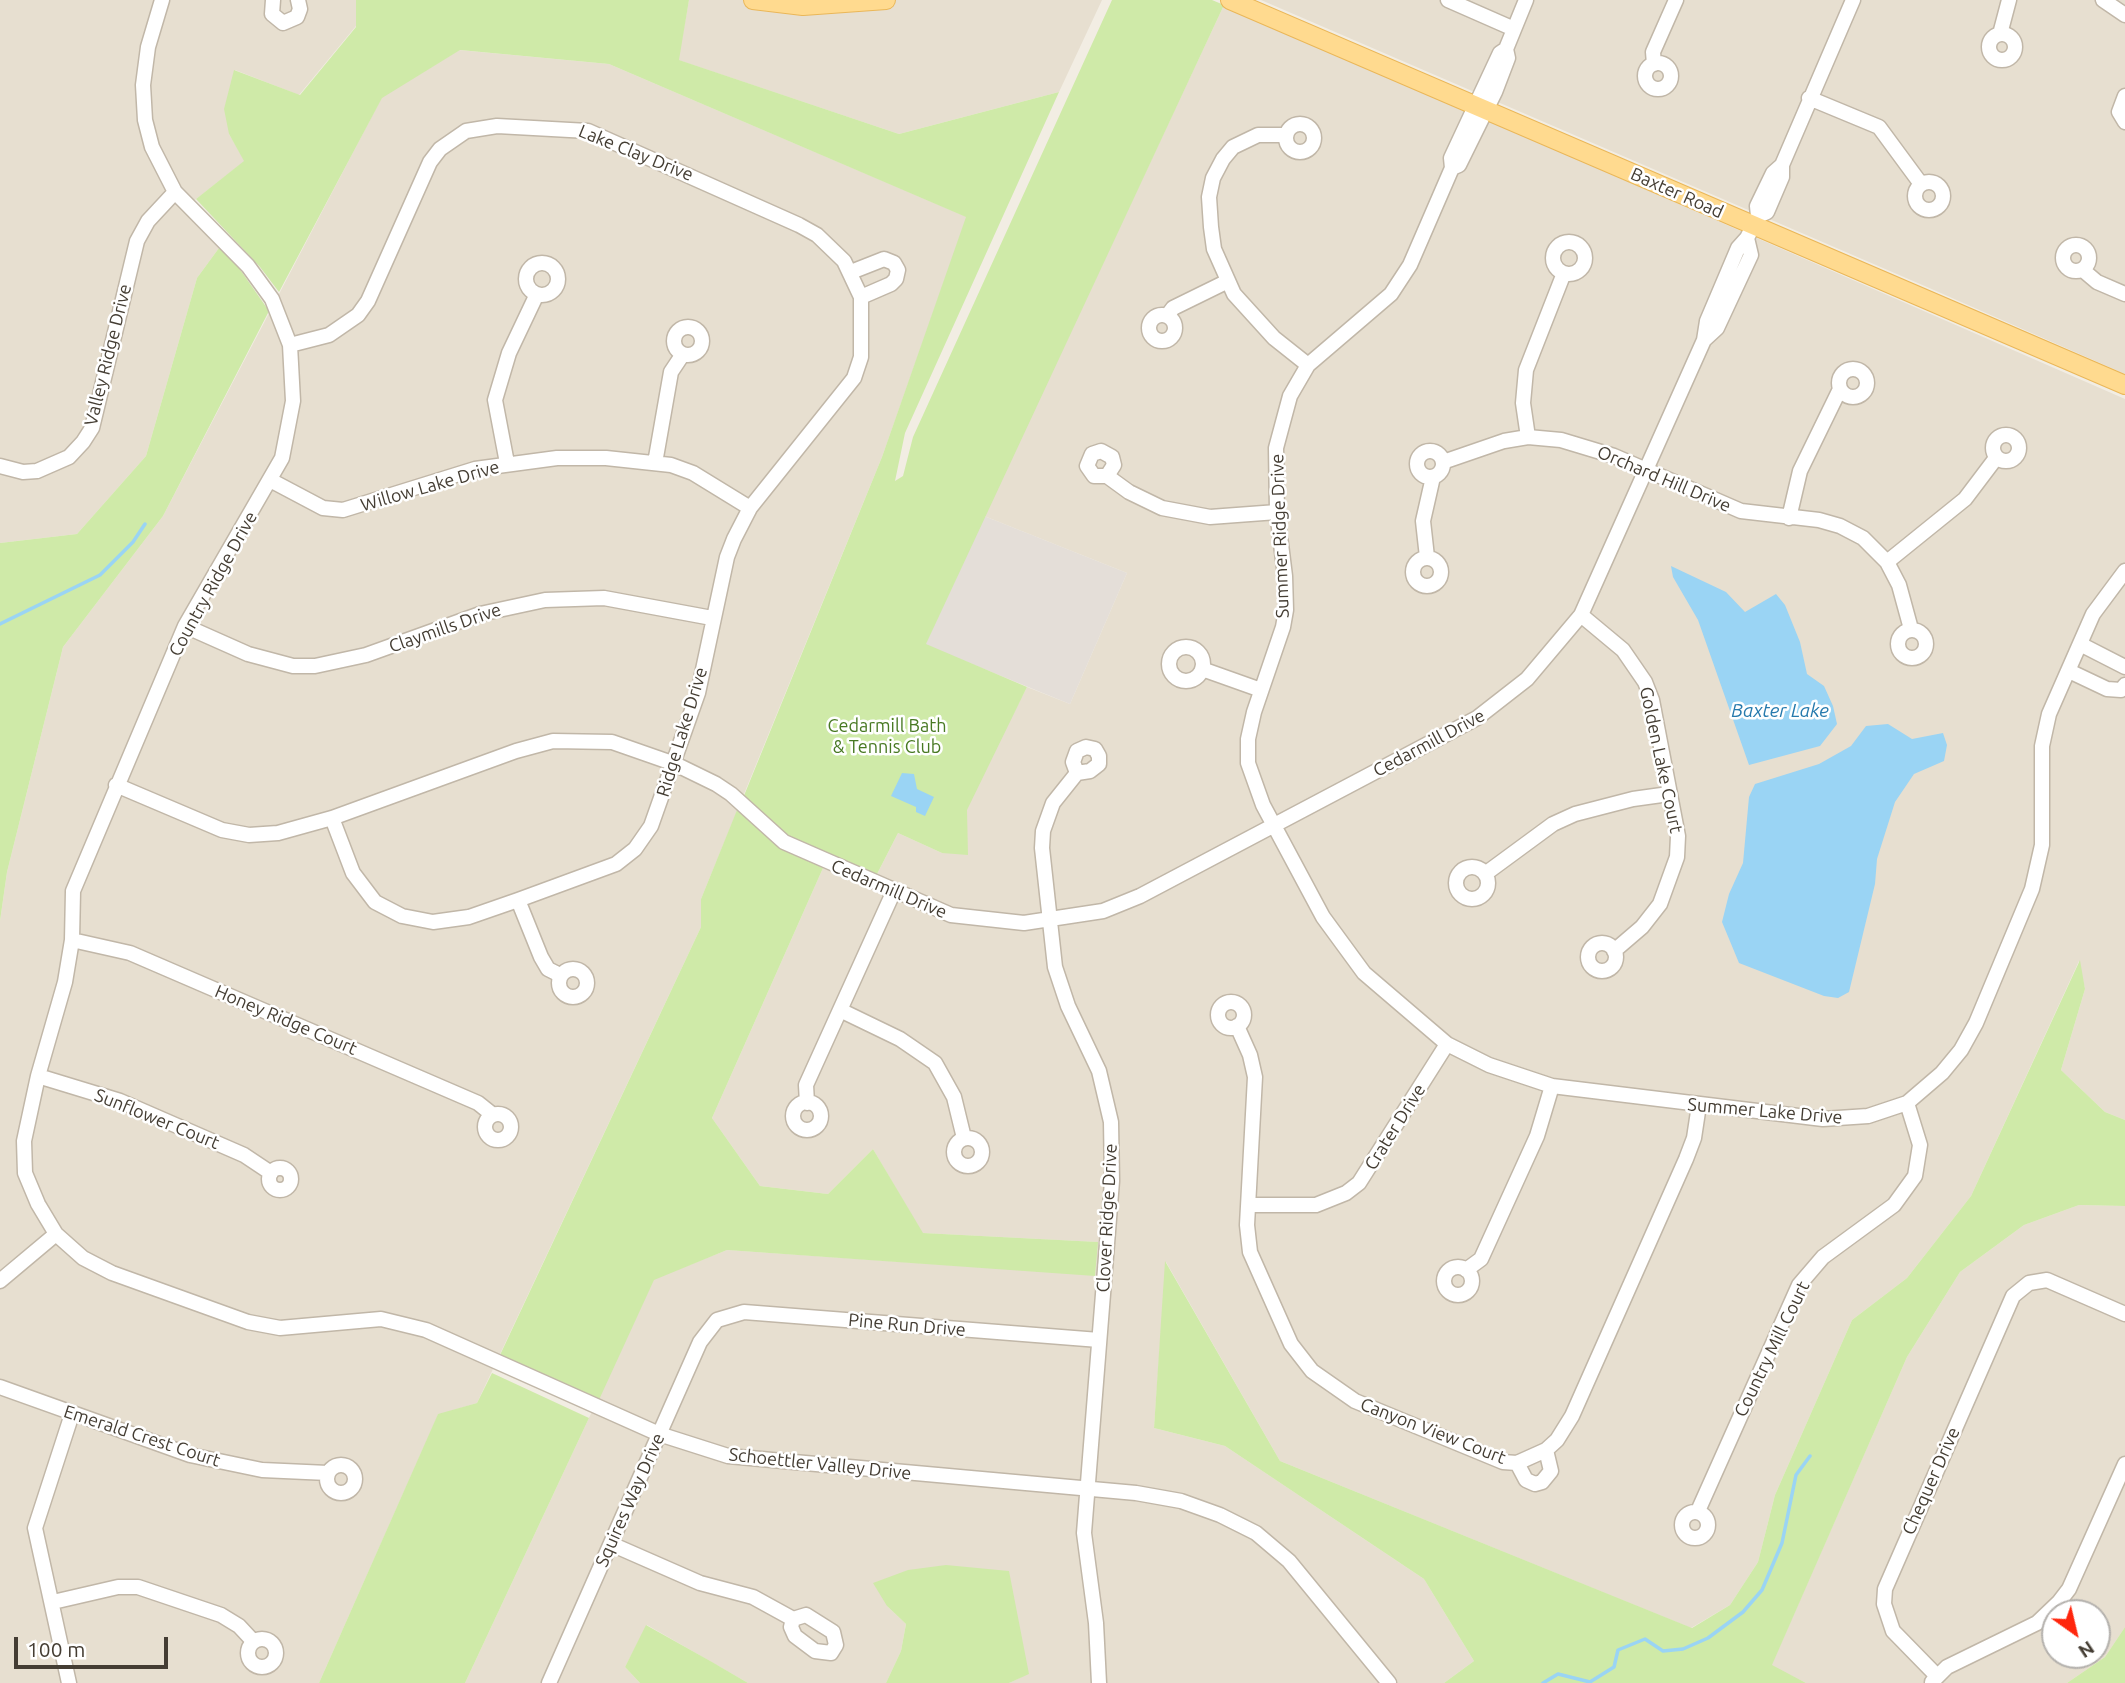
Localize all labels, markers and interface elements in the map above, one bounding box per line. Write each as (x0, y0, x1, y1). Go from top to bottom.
street label: Lake Clay Drive (576, 120, 696, 186)
street label: Baxter Road (1627, 163, 1727, 223)
street label: Valley Ridge Drive (80, 282, 136, 428)
street label: Orchard Hill Drive (1594, 441, 1734, 517)
street label: Summer Ridge Drive (1266, 453, 1294, 619)
street label: Willow Lake Drive (358, 456, 502, 516)
street label: Country Ridge Drive (164, 508, 262, 660)
street label: Claymills Drive (386, 599, 504, 657)
street label: Ridge Lake Drive (652, 665, 712, 799)
street label: Golden Lake Court (1635, 685, 1687, 835)
water label: Baxter Lake (1731, 700, 1829, 722)
street label: Cedarmill Drive (1369, 704, 1489, 782)
park label: Cedarmill Bath & Tennis Club (827, 715, 947, 758)
street label: Cedarmill Drive (828, 855, 950, 923)
street label: Honey Ridge Court (212, 980, 360, 1060)
street label: Crater Drive (1360, 1080, 1430, 1174)
street label: Sunflower Court (91, 1084, 223, 1154)
street label: Summer Lake Drive (1687, 1093, 1843, 1129)
street label: Clover Ridge Drive (1092, 1143, 1122, 1293)
street label: Country Mill Court (1730, 1278, 1814, 1420)
street label: Pine Run Drive (847, 1309, 967, 1341)
street label: Canyon View Court (1357, 1393, 1509, 1469)
street label: Emerald Crest Court (61, 1400, 223, 1472)
street label: Chequer Drive (1898, 1424, 1964, 1538)
street label: Squires Way Drive (591, 1430, 669, 1570)
street label: Schoettler Valley Drive (728, 1444, 912, 1484)
north arrow (2041, 1599, 2111, 1669)
scale bar (18, 1624, 172, 1668)
text: 100 m (27, 1637, 85, 1661)
text: N (2075, 1637, 2099, 1663)

